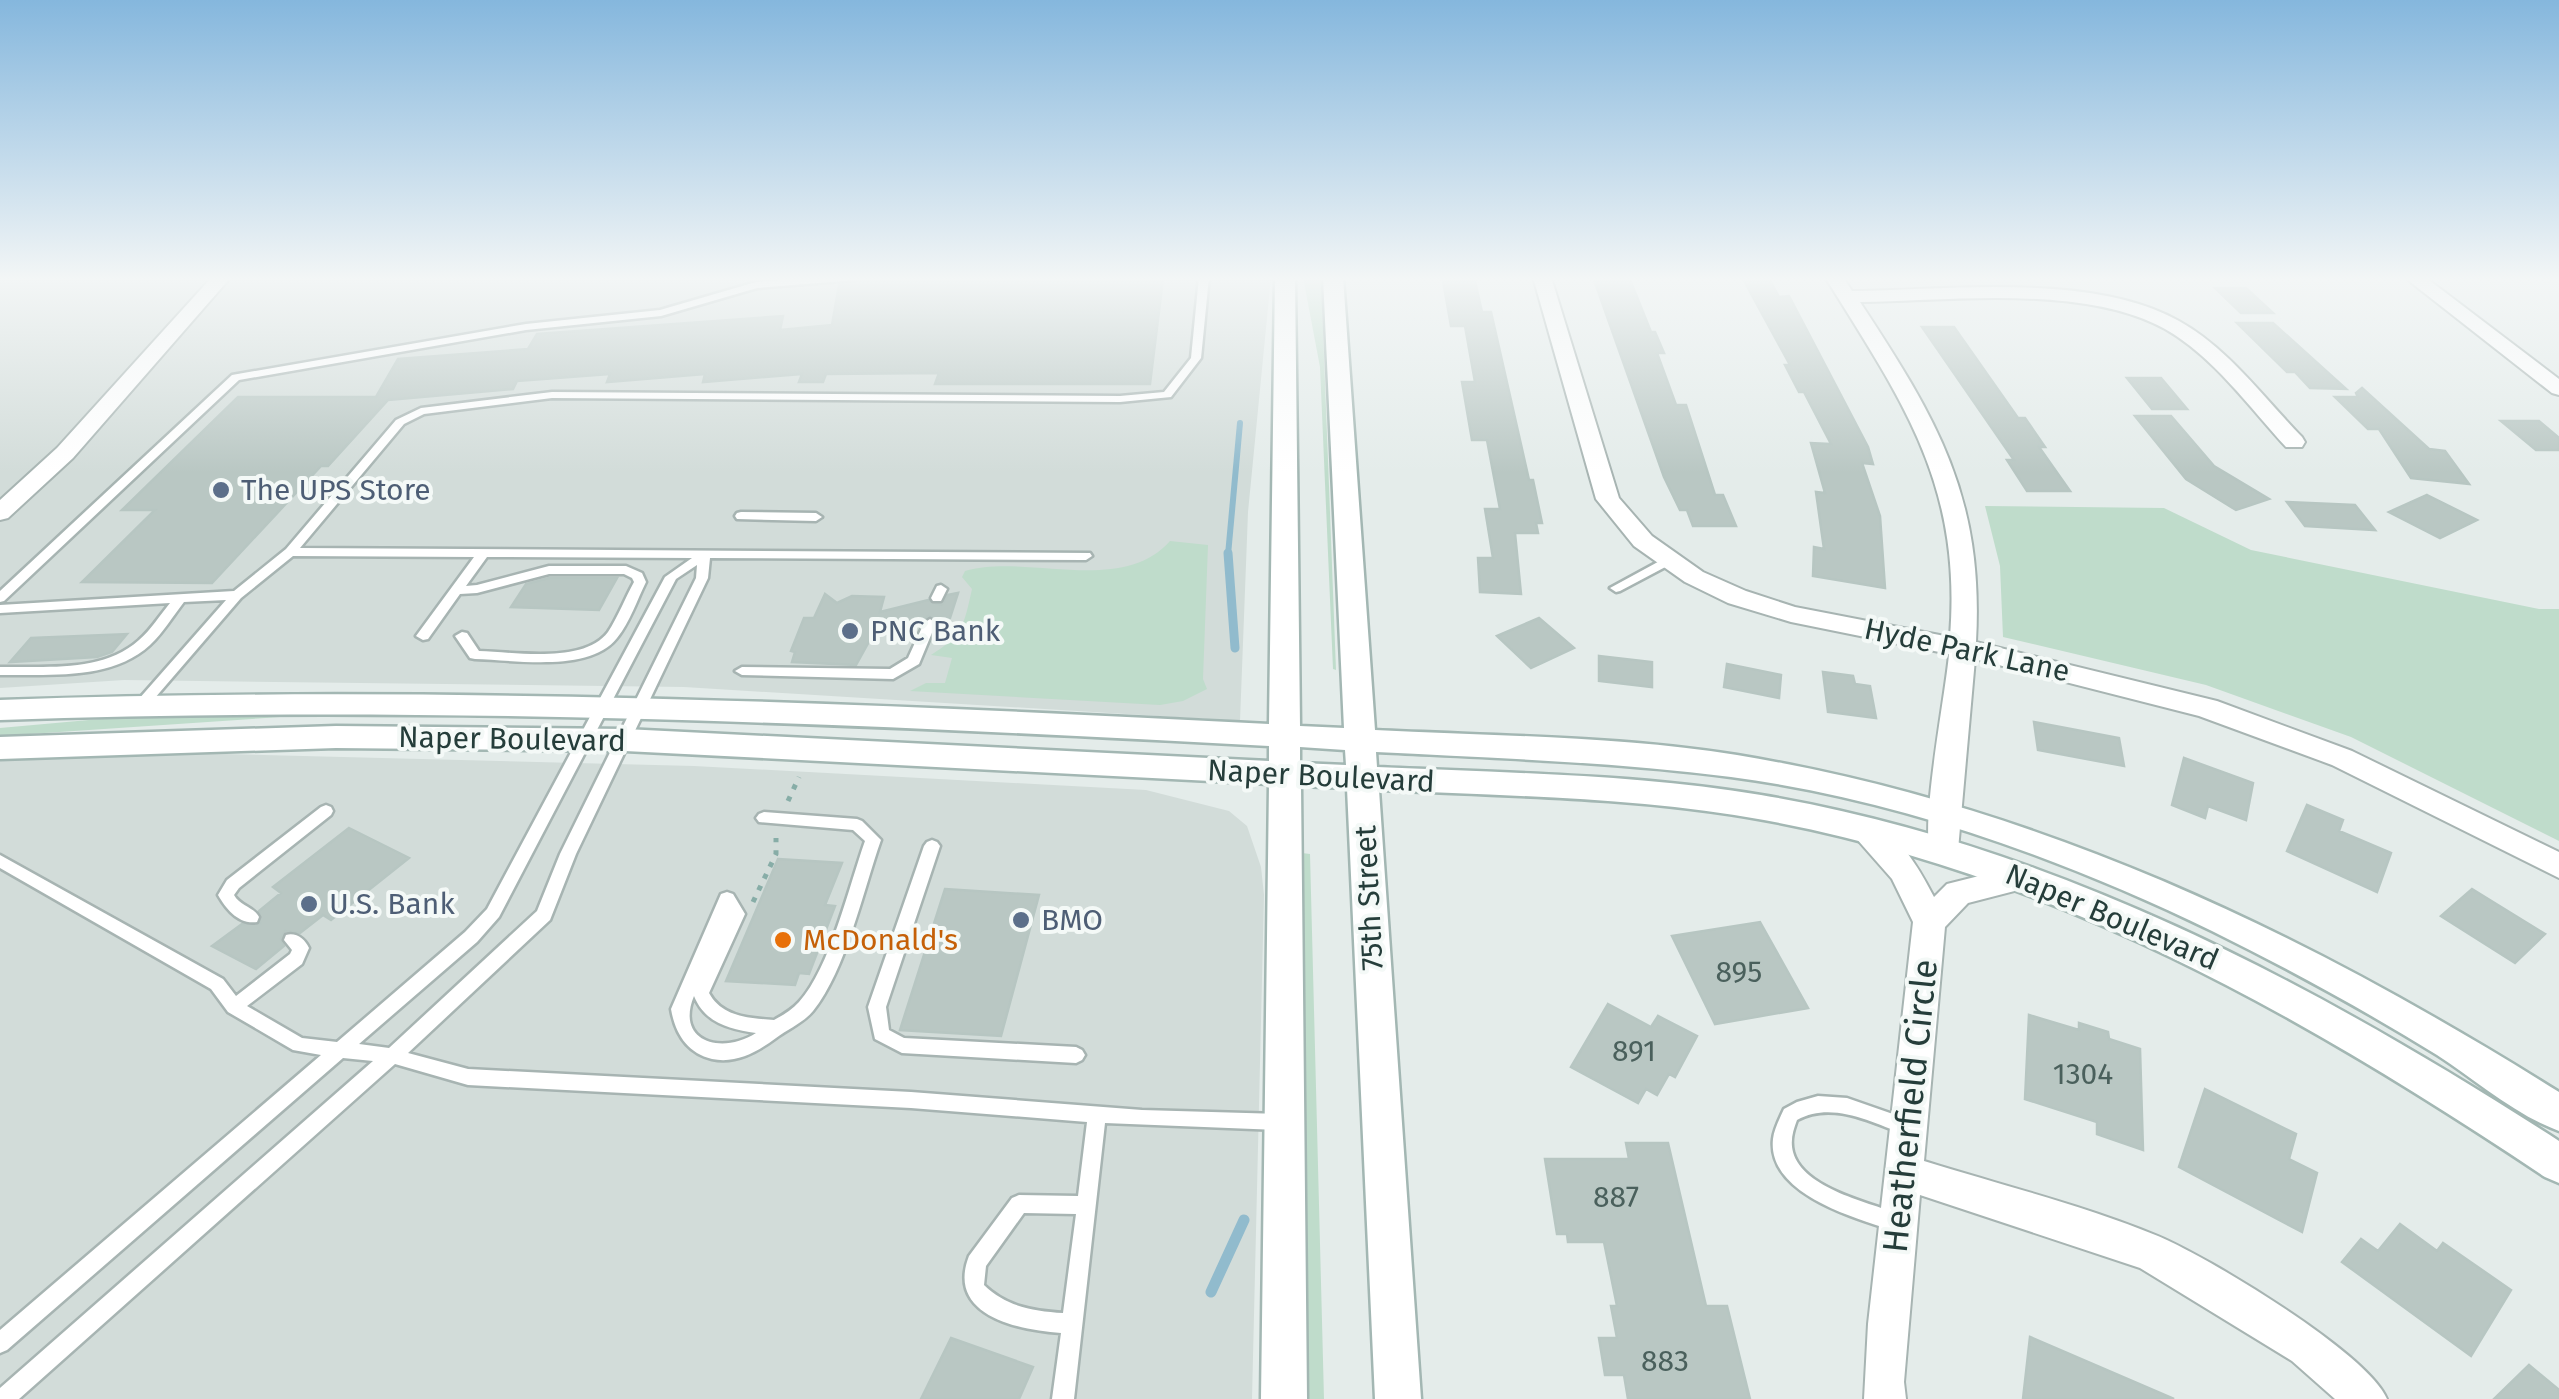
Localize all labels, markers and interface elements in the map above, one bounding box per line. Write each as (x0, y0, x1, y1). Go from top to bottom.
place label: The UPS Store (241, 472, 431, 508)
marker: The UPS Store (210, 479, 232, 501)
street label: Hyde Park Lane (1861, 611, 2073, 689)
place label: PNC Bank (870, 613, 1001, 649)
marker: PNC Bank (839, 620, 861, 642)
street label: Naper Boulevard (398, 719, 626, 759)
street label: Naper Boulevard (1206, 752, 1436, 800)
street label: 75th Street (1347, 824, 1391, 972)
street label: Naper Boulevard (2000, 856, 2224, 978)
place label: U.S. Bank (329, 886, 455, 922)
marker: U.S. Bank (298, 893, 320, 915)
place label: BMO (1041, 902, 1103, 938)
marker: BMO (1010, 909, 1032, 931)
place label: McDonald's (803, 922, 958, 958)
marker: McDonald's (772, 929, 794, 951)
house number: 895 (1716, 954, 1762, 990)
street label: Heatherfield Circle (1874, 957, 1946, 1255)
house number: 891 (1612, 1033, 1656, 1069)
house number: 1304 (2053, 1056, 2113, 1092)
house number: 887 (1593, 1179, 1639, 1215)
house number: 883 (1641, 1343, 1689, 1379)

